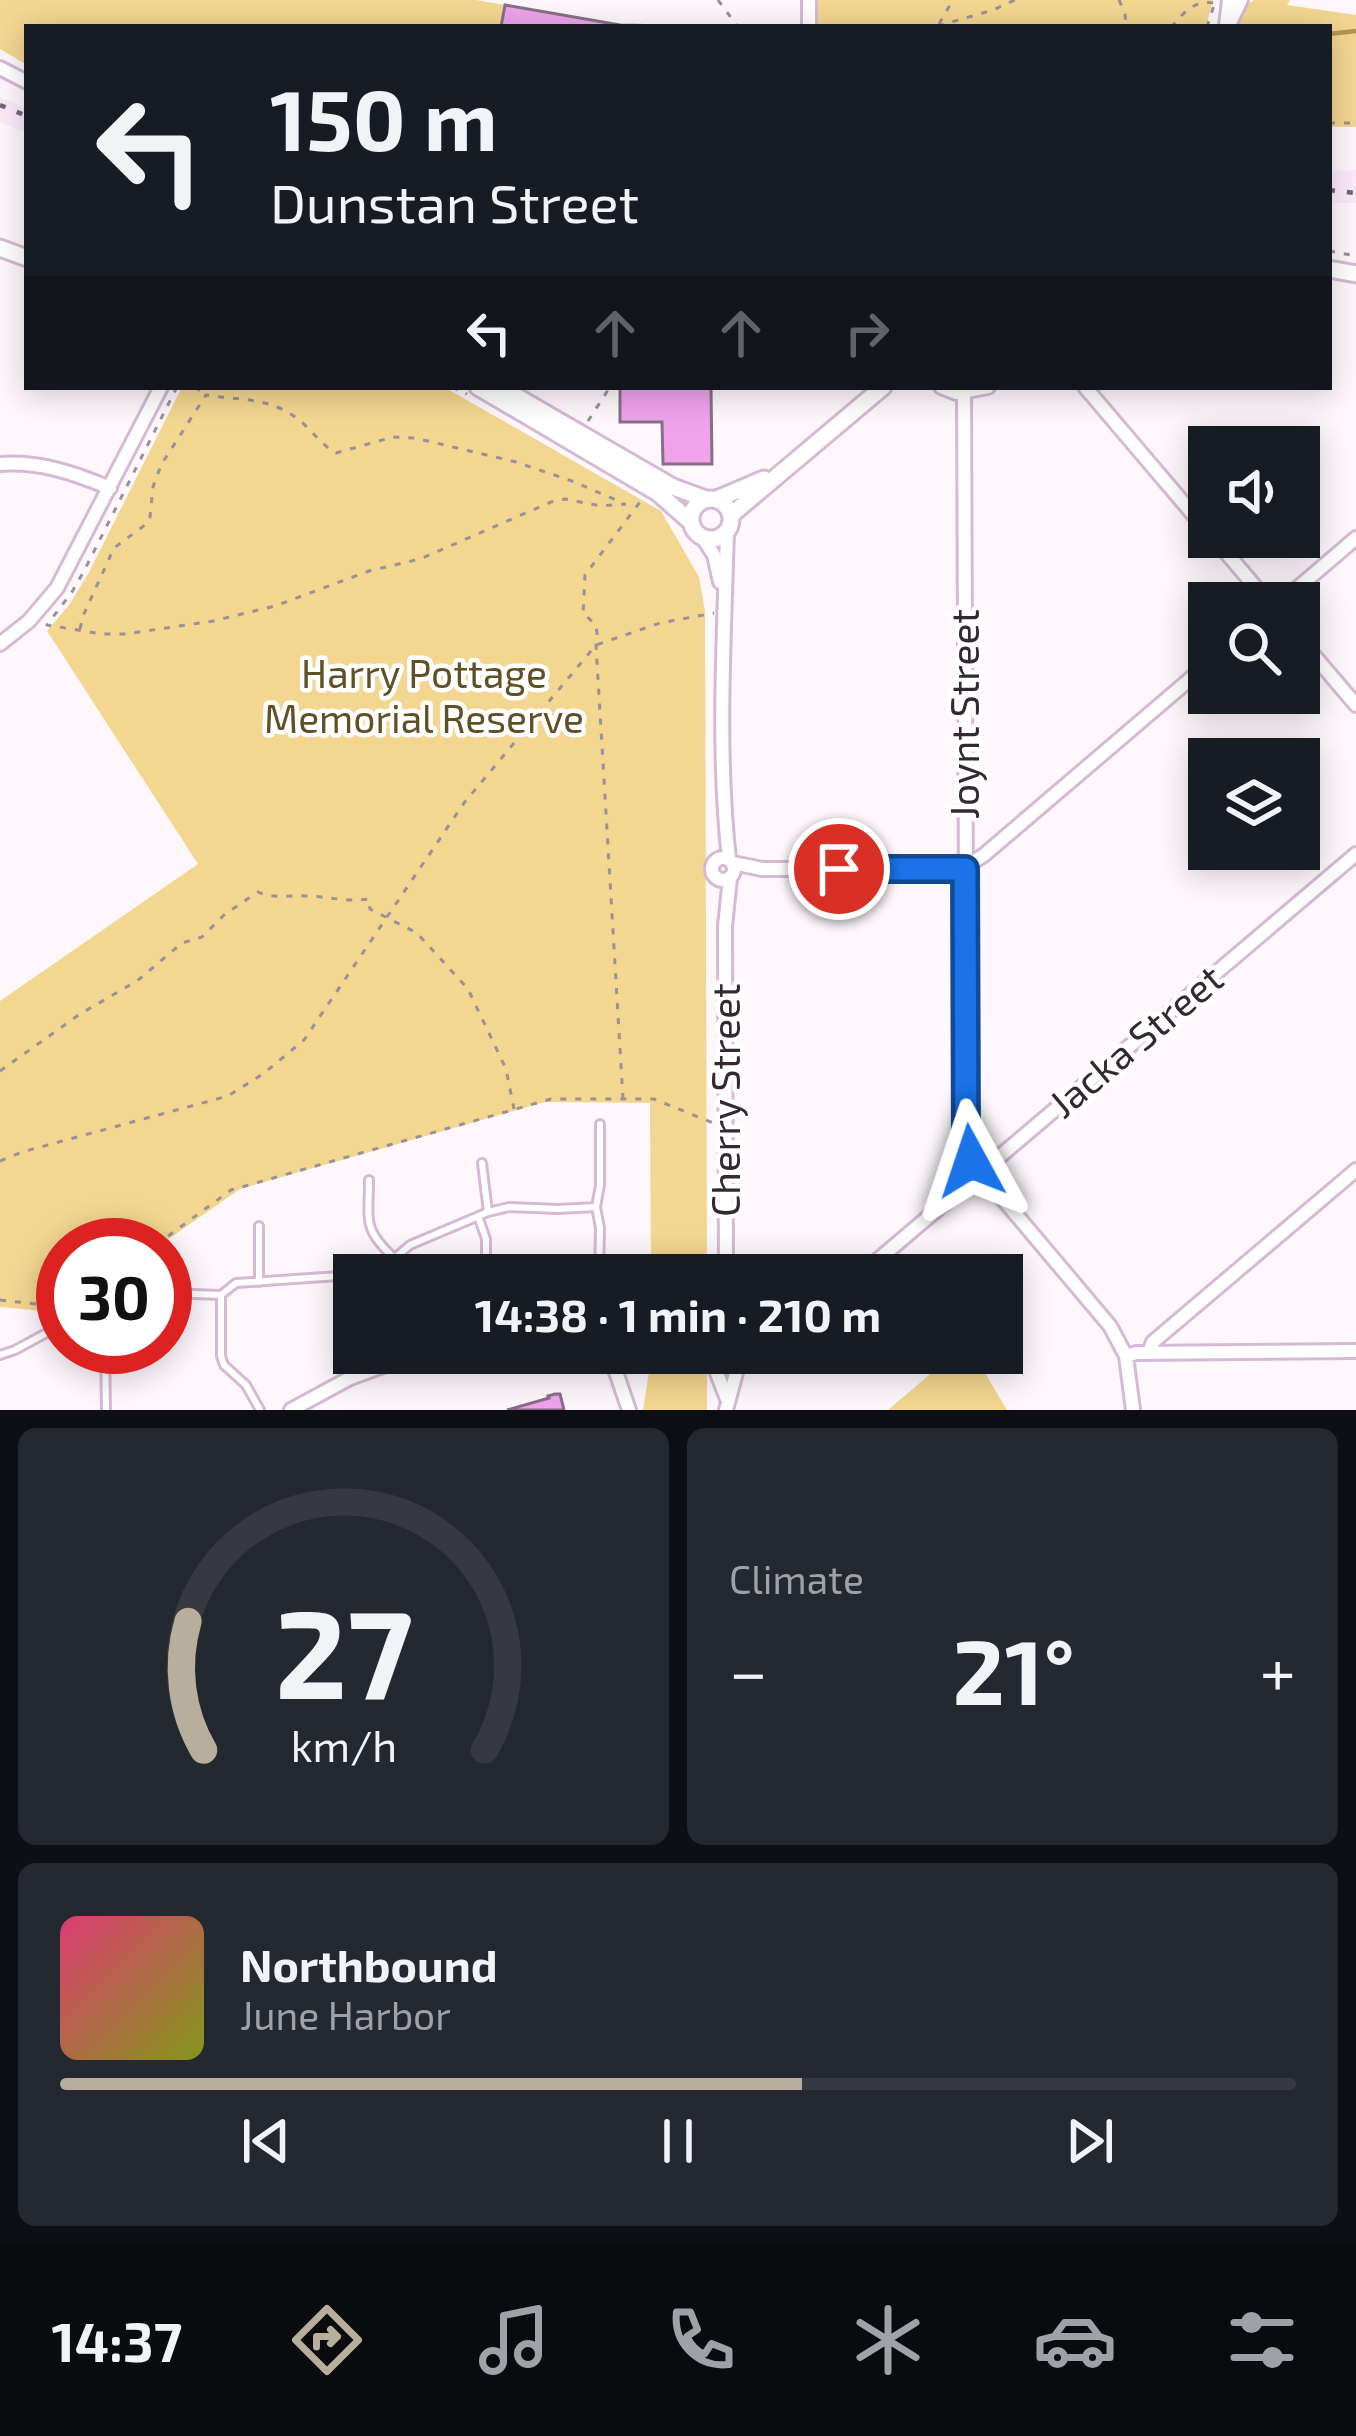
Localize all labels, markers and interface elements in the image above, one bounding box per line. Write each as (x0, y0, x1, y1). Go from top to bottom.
text: 150 m (270, 67, 498, 168)
icon: left (72, 72, 228, 228)
text: Dunstan Street (270, 169, 639, 234)
icon: left (456, 300, 522, 366)
icon: ahead (582, 300, 648, 366)
icon: ahead (708, 300, 774, 366)
icon: right (834, 300, 900, 366)
map controls (1188, 426, 1320, 870)
button: sound (1188, 426, 1320, 558)
button: search (1188, 582, 1320, 714)
street label: Joynt Street (940, 609, 987, 819)
park label: Harry Pottage Memorial Reserve (264, 649, 584, 741)
button: layers (1188, 738, 1320, 870)
pin (788, 818, 890, 920)
icon: arrive (806, 836, 872, 902)
street label: Jacka Street (1039, 954, 1231, 1126)
street label: Cherry Street (701, 983, 748, 1217)
position arrow (908, 1098, 1034, 1224)
speed limit sign: 30 (36, 1218, 192, 1374)
text: 14:38 · 1 min · 210 m (475, 1287, 881, 1341)
text: Climate (729, 1555, 864, 1602)
text: 27 (274, 1574, 413, 1724)
text: 21° (953, 1615, 1075, 1723)
text: − (729, 1630, 768, 1709)
text: + (1260, 1630, 1296, 1709)
text: km/h (290, 1718, 397, 1770)
text: Northbound (240, 1937, 498, 1991)
text: June Harbor (240, 1991, 451, 2038)
icon: previous (233, 2108, 299, 2174)
icon: pause (645, 2108, 711, 2174)
icon: next (1057, 2108, 1123, 2174)
icon: directions (285, 2298, 369, 2382)
icon: music (472, 2298, 556, 2382)
icon: phone (659, 2298, 743, 2382)
icon: climate (846, 2298, 930, 2382)
icon: car (1033, 2298, 1117, 2382)
icon: filters (1220, 2298, 1304, 2382)
text: 14:37 (52, 2308, 182, 2373)

